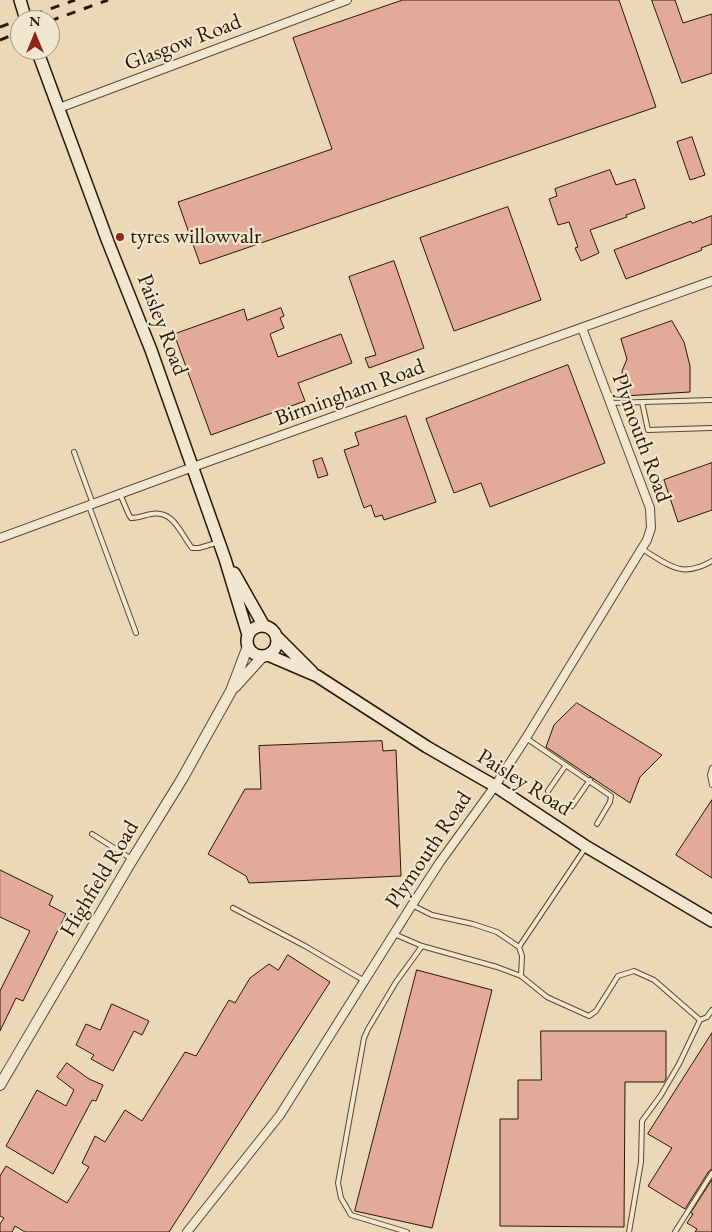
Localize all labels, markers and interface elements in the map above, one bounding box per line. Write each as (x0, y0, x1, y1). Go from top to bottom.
street label: Glasgow Road (121, 9, 245, 77)
north arrow (10, 10, 60, 60)
text: N (29, 12, 41, 30)
place label: tyres willowvalr (130, 224, 261, 250)
marker: tyres willowvalr (114, 231, 126, 243)
street label: Paisley Road (131, 271, 193, 379)
street label: Birmingham Road (272, 354, 428, 432)
street label: Plymouth Road (605, 370, 677, 506)
street label: Paisley Road (472, 744, 576, 822)
street label: Plymouth Road (380, 787, 478, 913)
street label: Highfield Road (55, 816, 145, 942)

